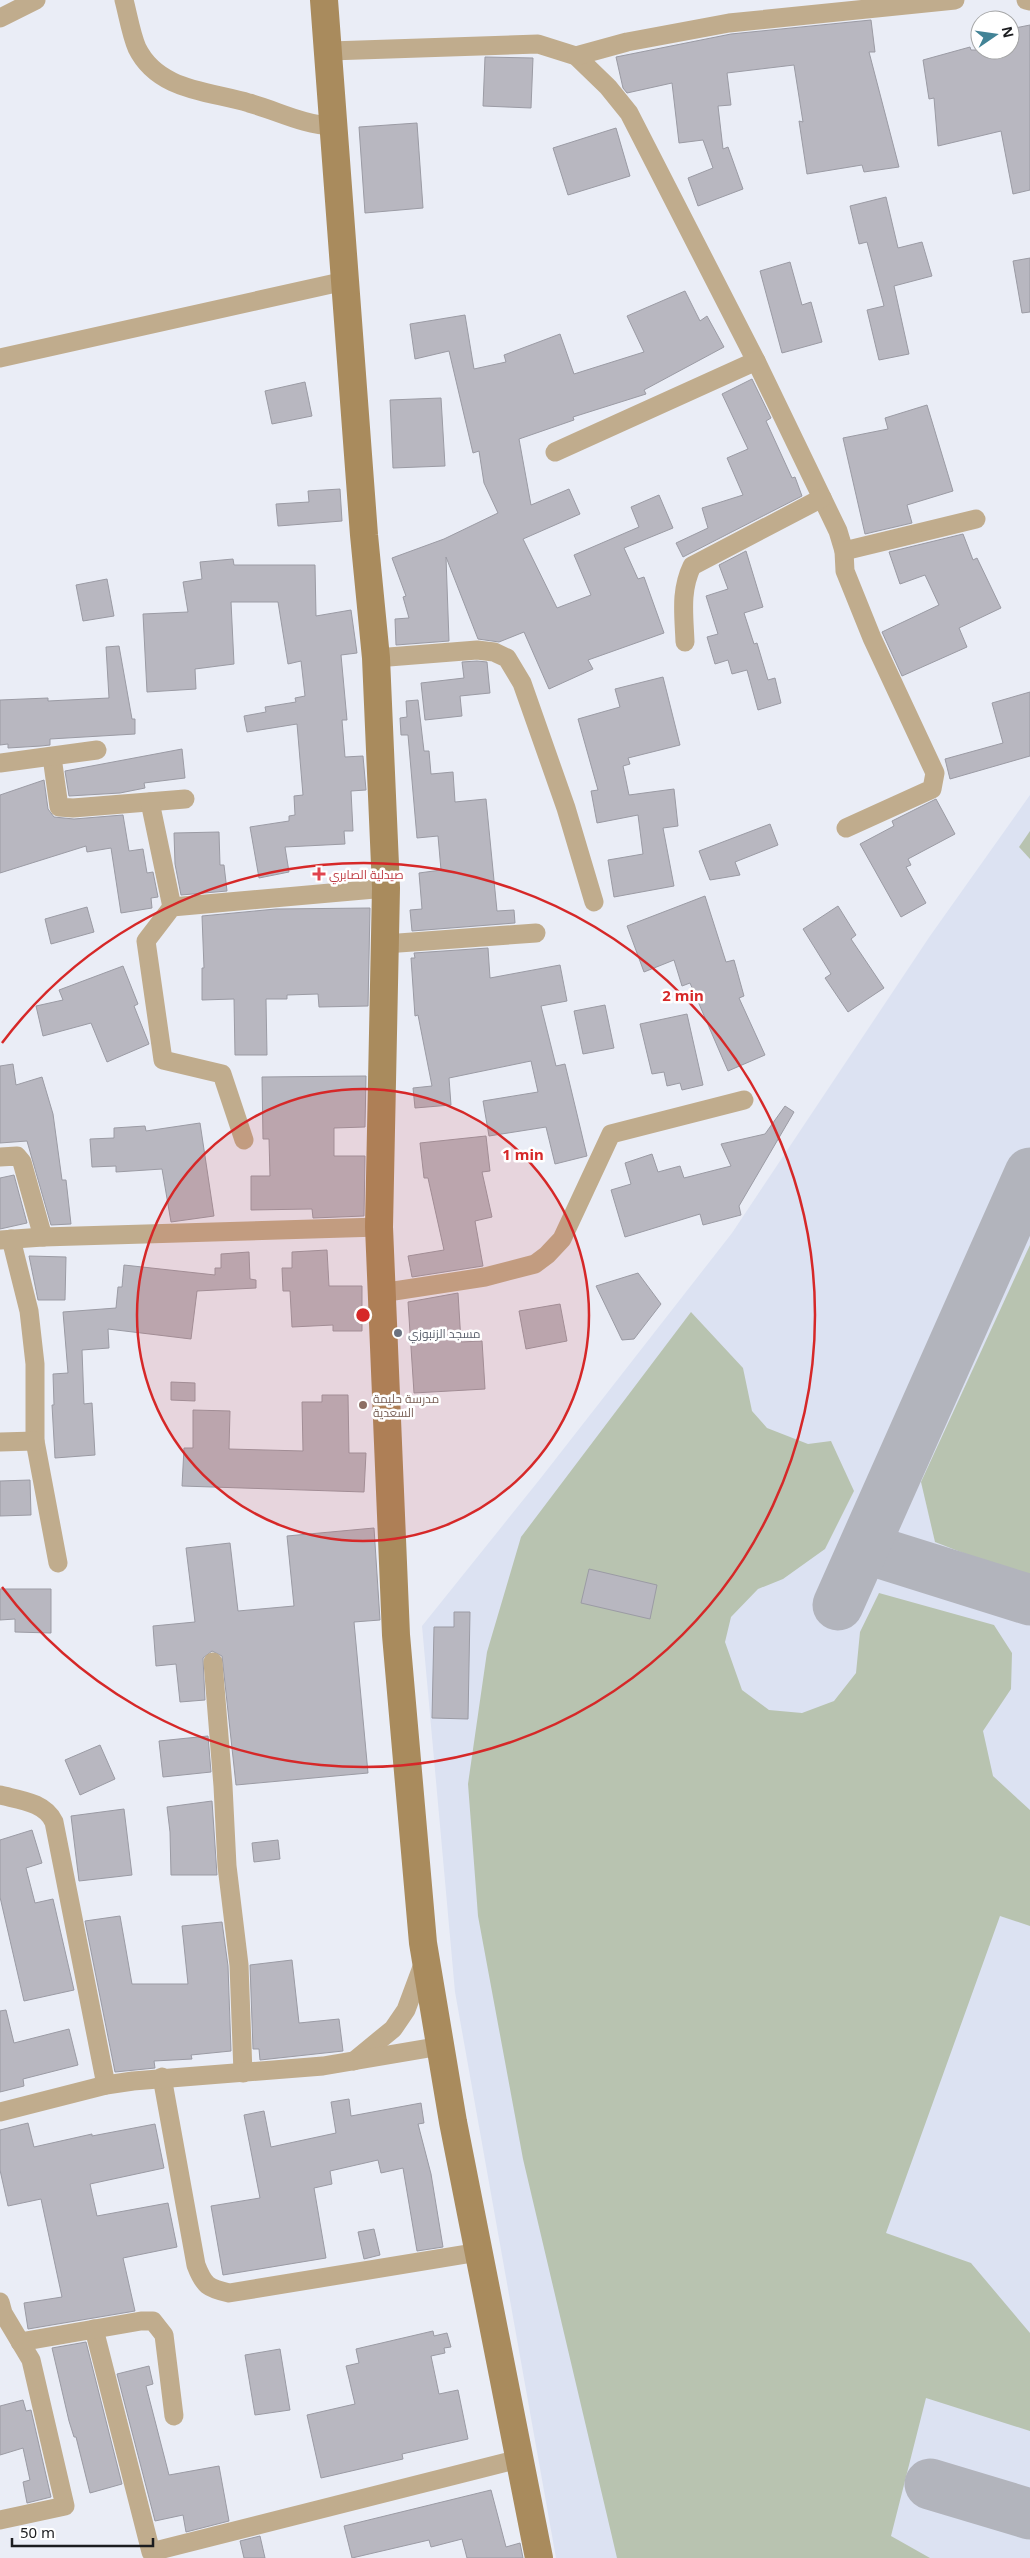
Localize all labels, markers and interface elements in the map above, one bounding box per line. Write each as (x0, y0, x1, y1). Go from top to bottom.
north arrow (970, 10, 1020, 60)
text: N (998, 24, 1019, 40)
place label: صيدلية الصابري (329, 866, 404, 885)
marker: صيدلية الصابري (313, 868, 325, 880)
text: 2 min (662, 985, 704, 1005)
text: 1 min (502, 1144, 544, 1164)
centre of rings (354, 1306, 372, 1324)
place label: مسجد الزنبوزي (408, 1325, 481, 1344)
marker: مسجد الزنبوزي (392, 1327, 404, 1339)
place label: مدرسة حليمة السعدية (373, 1390, 439, 1421)
marker: مدرسة حليمة السعدية (357, 1399, 369, 1411)
scale bar (12, 2516, 154, 2548)
text: 50 m (20, 2522, 55, 2542)

